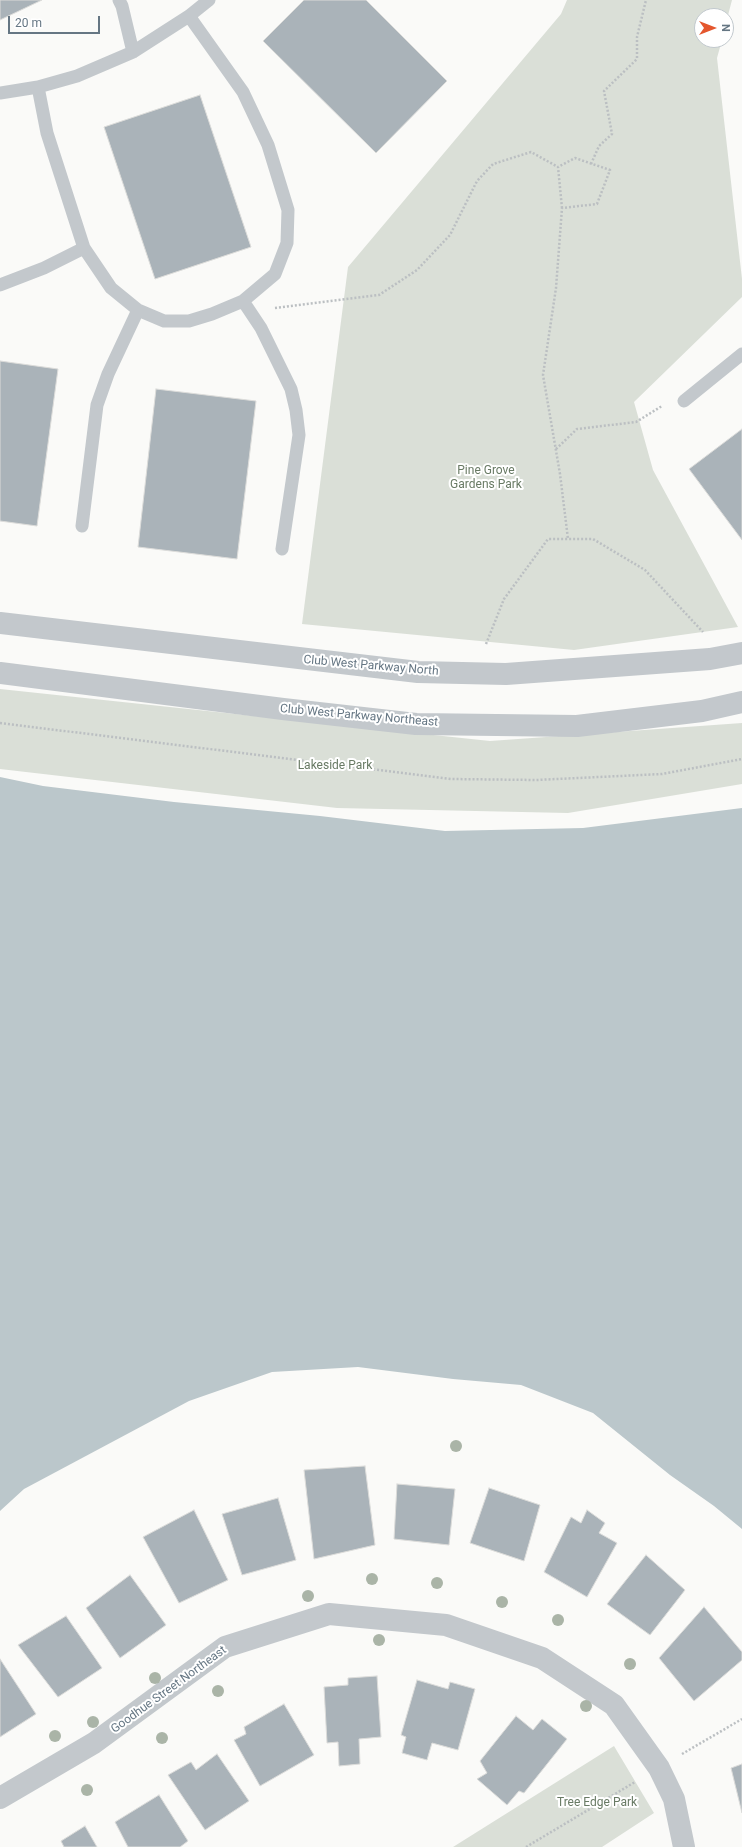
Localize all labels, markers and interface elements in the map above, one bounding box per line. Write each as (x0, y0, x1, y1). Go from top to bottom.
scale bar (10, 8, 102, 34)
north arrow (694, 8, 734, 48)
text: 20 m (15, 16, 42, 30)
text: N (719, 24, 732, 32)
park label: Pine Grove Gardens Park (450, 464, 522, 492)
street label: Club West Parkway North (303, 653, 439, 679)
street label: Club West Parkway Northeast (279, 702, 439, 730)
park label: Lakeside Park (298, 759, 372, 773)
street label: Goodhue Street Northeast (108, 1643, 230, 1737)
park label: Tree Edge Park (557, 1796, 637, 1810)

